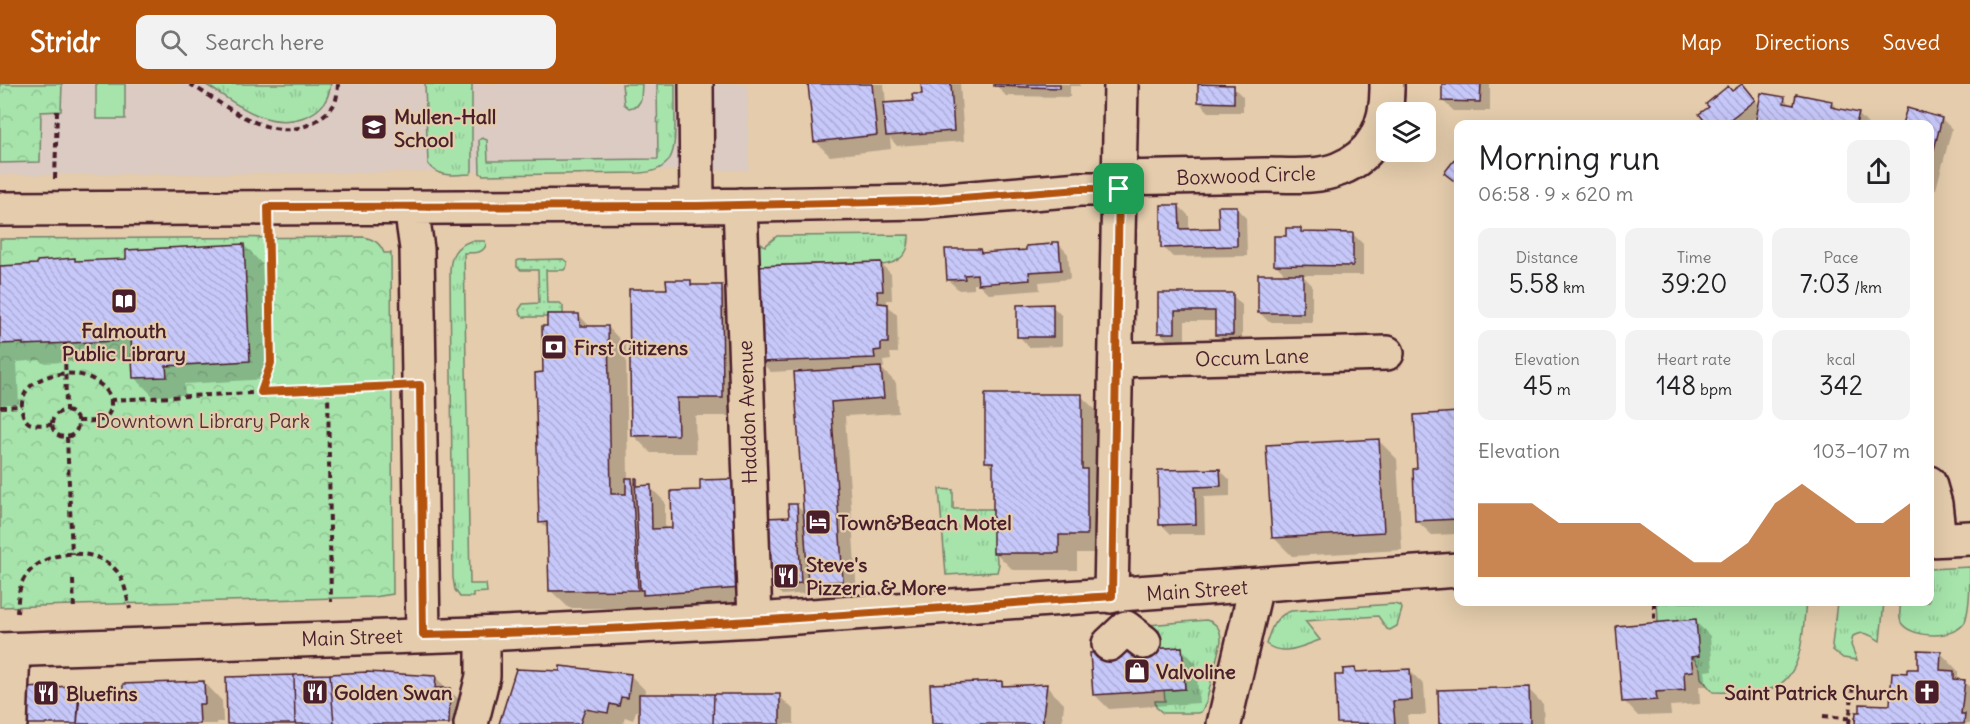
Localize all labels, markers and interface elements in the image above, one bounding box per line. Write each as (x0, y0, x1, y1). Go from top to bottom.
search box (136, 15, 556, 69)
text: Stridr (30, 24, 100, 60)
icon: search (157, 26, 190, 59)
text: Search here (205, 28, 324, 56)
text: Map (1681, 29, 1722, 56)
text: Directions (1755, 29, 1849, 56)
text: Saved (1882, 29, 1940, 56)
map controls (1376, 102, 1436, 162)
button: layers (1376, 102, 1436, 162)
place label: Mullen-Hall School (394, 104, 496, 152)
school or university icon: Mullen-Hall School (359, 112, 389, 142)
text: Morning run (1478, 137, 1660, 179)
button: share (1847, 140, 1910, 203)
street label: Boxwood Circle (1176, 160, 1316, 190)
pin (1093, 163, 1144, 214)
icon: arrive (1102, 172, 1135, 205)
text: 06:58 · 9 × 620 m (1478, 181, 1633, 206)
text: Distance (1516, 247, 1578, 267)
text: Time (1677, 247, 1711, 267)
text: Pace (1824, 247, 1858, 267)
text: 5.58 (1509, 267, 1559, 300)
text: 39:20 (1661, 267, 1727, 300)
text: 7:03 (1800, 267, 1850, 300)
text: km (1559, 277, 1585, 297)
text: /km (1850, 277, 1882, 297)
library icon: Falmouth Public Library (109, 286, 139, 316)
place label: Falmouth Public Library (62, 318, 186, 366)
bank icon: First Citizens (539, 332, 569, 362)
place label: First Citizens (574, 335, 688, 360)
street label: Haddon Avenue (732, 340, 762, 484)
street label: Occum Lane (1195, 343, 1309, 371)
text: Elevation (1514, 349, 1580, 369)
text: Heart rate (1657, 349, 1731, 369)
text: kcal (1827, 349, 1855, 369)
text: 45 (1523, 369, 1553, 402)
text: 148 (1656, 369, 1696, 402)
text: 342 (1819, 369, 1863, 402)
text: m (1553, 379, 1571, 399)
text: bpm (1696, 379, 1732, 399)
park label: Downtown Library Park (96, 408, 310, 433)
text: Elevation (1478, 438, 1560, 463)
text: 103–107 m (1813, 438, 1910, 463)
hotel icon: Town&Beach Motel (803, 507, 833, 537)
place label: Town&Beach Motel (838, 510, 1012, 535)
place label: Steve's Pizzeria & More (806, 552, 947, 600)
restaurant icon: Steve's Pizzeria & More (771, 561, 801, 591)
street label: Main Street (1145, 574, 1249, 606)
street label: Main Street (301, 623, 404, 651)
shop icon: Valvoline (1122, 656, 1152, 686)
place label: Valvoline (1156, 659, 1236, 684)
restaurant icon: Golden Swan (300, 677, 330, 707)
church icon: Saint Patrick Church (1912, 677, 1942, 707)
restaurant icon: Bluefins (31, 678, 61, 708)
place label: Golden Swan (334, 680, 453, 705)
place label: Saint Patrick Church (1725, 680, 1908, 705)
place label: Bluefins (66, 681, 138, 706)

